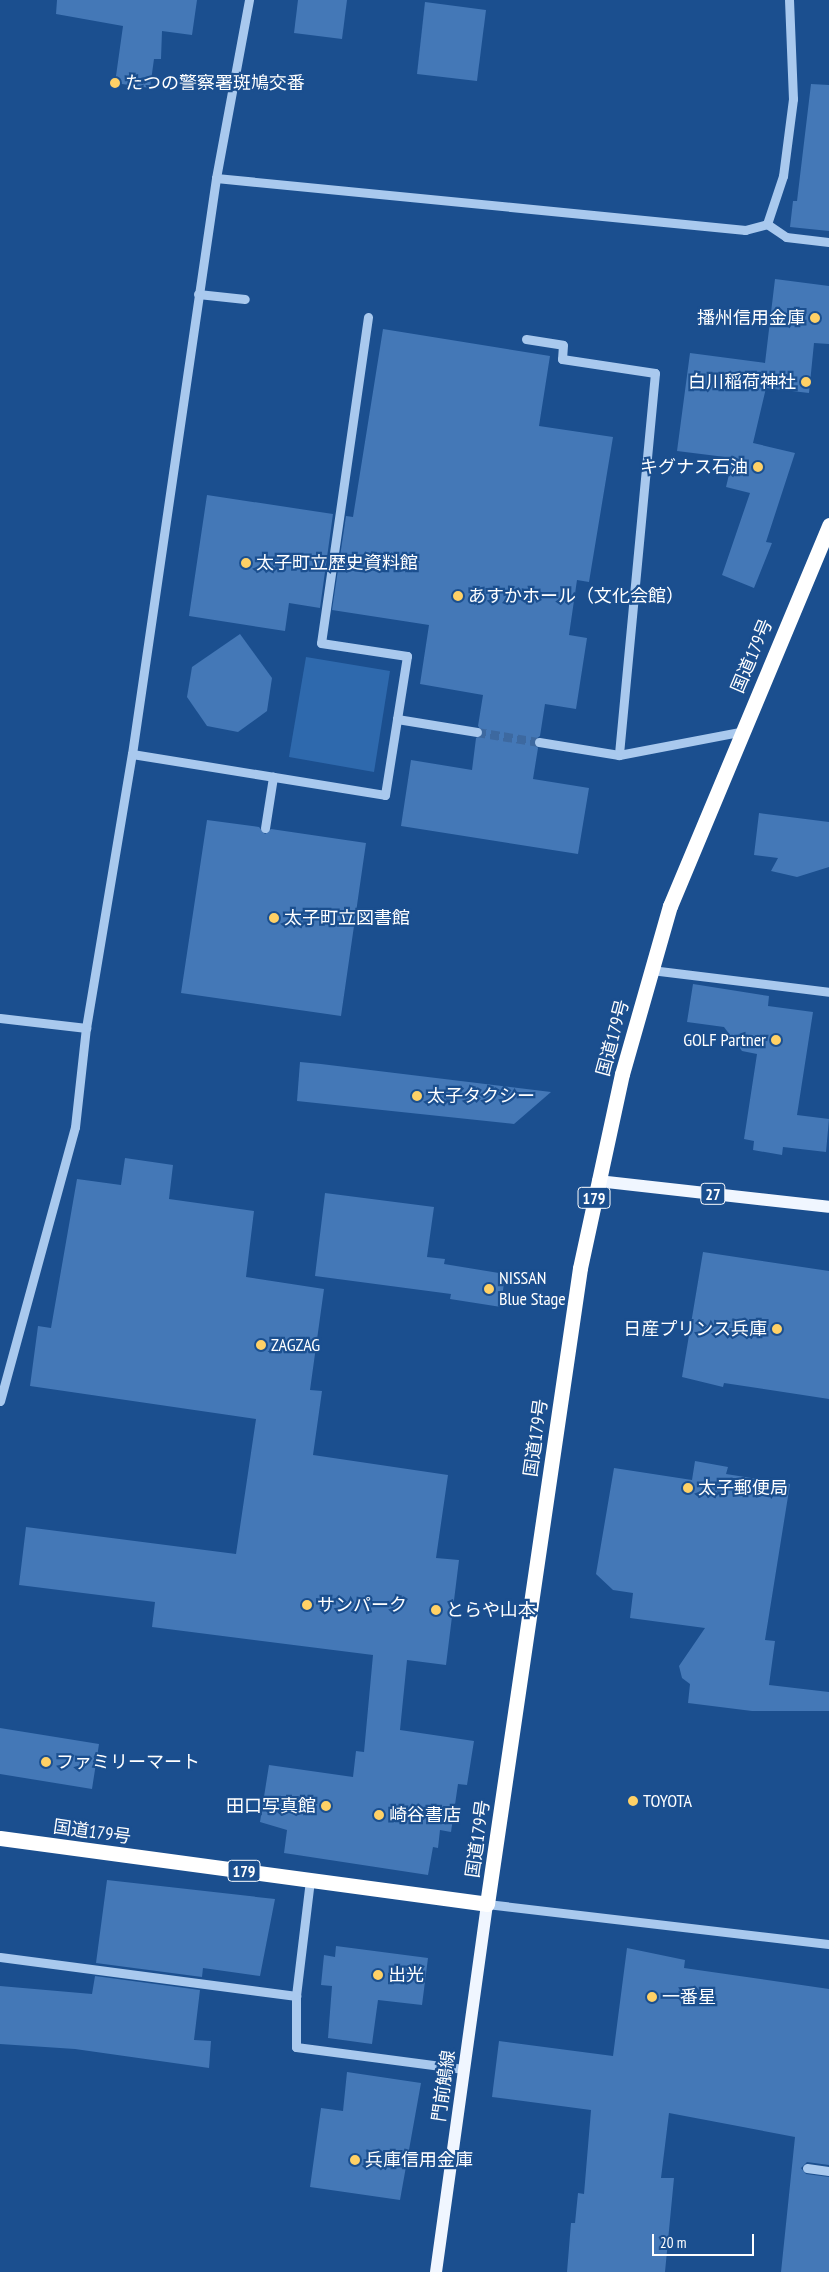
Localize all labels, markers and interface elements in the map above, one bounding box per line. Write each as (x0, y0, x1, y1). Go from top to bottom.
place label: たつの警察署斑鳩交番 (125, 72, 305, 94)
marker: たつの警察署斑鳩交番 (109, 77, 121, 89)
place label: 播州信用金庫 (697, 307, 805, 329)
marker: 播州信用金庫 (809, 312, 821, 324)
place label: 白川稲荷神社 (688, 371, 796, 393)
marker: 白川稲荷神社 (800, 376, 812, 388)
place label: キグナス石油 (640, 456, 748, 478)
marker: キグナス石油 (752, 461, 764, 473)
place label: 太子町立歴史資料館 (256, 552, 418, 574)
marker: 太子町立歴史資料館 (240, 557, 252, 569)
place label: あすかホール（文化会館） (468, 585, 684, 607)
marker: あすかホール（文化会館） (452, 590, 464, 602)
street label: 国道179号 (727, 616, 777, 696)
place label: 太子町立図書館 (284, 907, 410, 929)
marker: 太子町立図書館 (268, 912, 280, 924)
street label: 国道179号 (592, 997, 634, 1079)
place label: GOLF Partner (683, 1029, 766, 1051)
marker: GOLF Partner (770, 1034, 782, 1046)
place label: 太子タクシー (427, 1085, 535, 1107)
marker: 太子タクシー (411, 1090, 423, 1102)
road number: 27 (699, 1180, 727, 1208)
road number: 179 (576, 1184, 612, 1212)
place label: NISSAN Blue Stage (499, 1268, 566, 1310)
marker: NISSAN Blue Stage (483, 1283, 495, 1295)
place label: 日産プリンス兵庫 (623, 1318, 767, 1340)
marker: 日産プリンス兵庫 (771, 1323, 783, 1335)
place label: ZAGZAG (271, 1334, 320, 1356)
marker: ZAGZAG (255, 1339, 267, 1351)
street label: 国道179号 (520, 1398, 552, 1478)
place label: 太子郵便局 (698, 1477, 788, 1499)
marker: 太子郵便局 (682, 1482, 694, 1494)
place label: サンパーク (317, 1594, 407, 1616)
marker: サンパーク (301, 1599, 313, 1611)
place label: とらや山本 (446, 1599, 536, 1621)
marker: とらや山本 (430, 1604, 442, 1616)
place label: ファミリーマート (56, 1751, 200, 1773)
marker: ファミリーマート (40, 1756, 52, 1768)
place label: TOYOTA (643, 1790, 692, 1812)
place label: 田口写真館 (226, 1795, 316, 1817)
marker: TOYOTA (627, 1795, 639, 1807)
street label: 国道179号 (462, 1799, 494, 1879)
marker: 田口写真館 (320, 1800, 332, 1812)
place label: 崎谷書店 (389, 1804, 461, 1826)
marker: 崎谷書店 (373, 1809, 385, 1821)
street label: 国道179号 (52, 1816, 132, 1848)
road number: 179 (226, 1858, 262, 1884)
place label: 出光 (388, 1964, 424, 1986)
marker: 出光 (372, 1969, 384, 1981)
place label: 一番星 (662, 1986, 716, 2008)
marker: 一番星 (646, 1991, 658, 2003)
street label: 門前鵤線 (428, 2049, 460, 2123)
place label: 兵庫信用金庫 (365, 2149, 473, 2171)
marker: 兵庫信用金庫 (349, 2154, 361, 2166)
scale bar (654, 2224, 756, 2256)
text: 20 m (660, 2233, 686, 2252)

